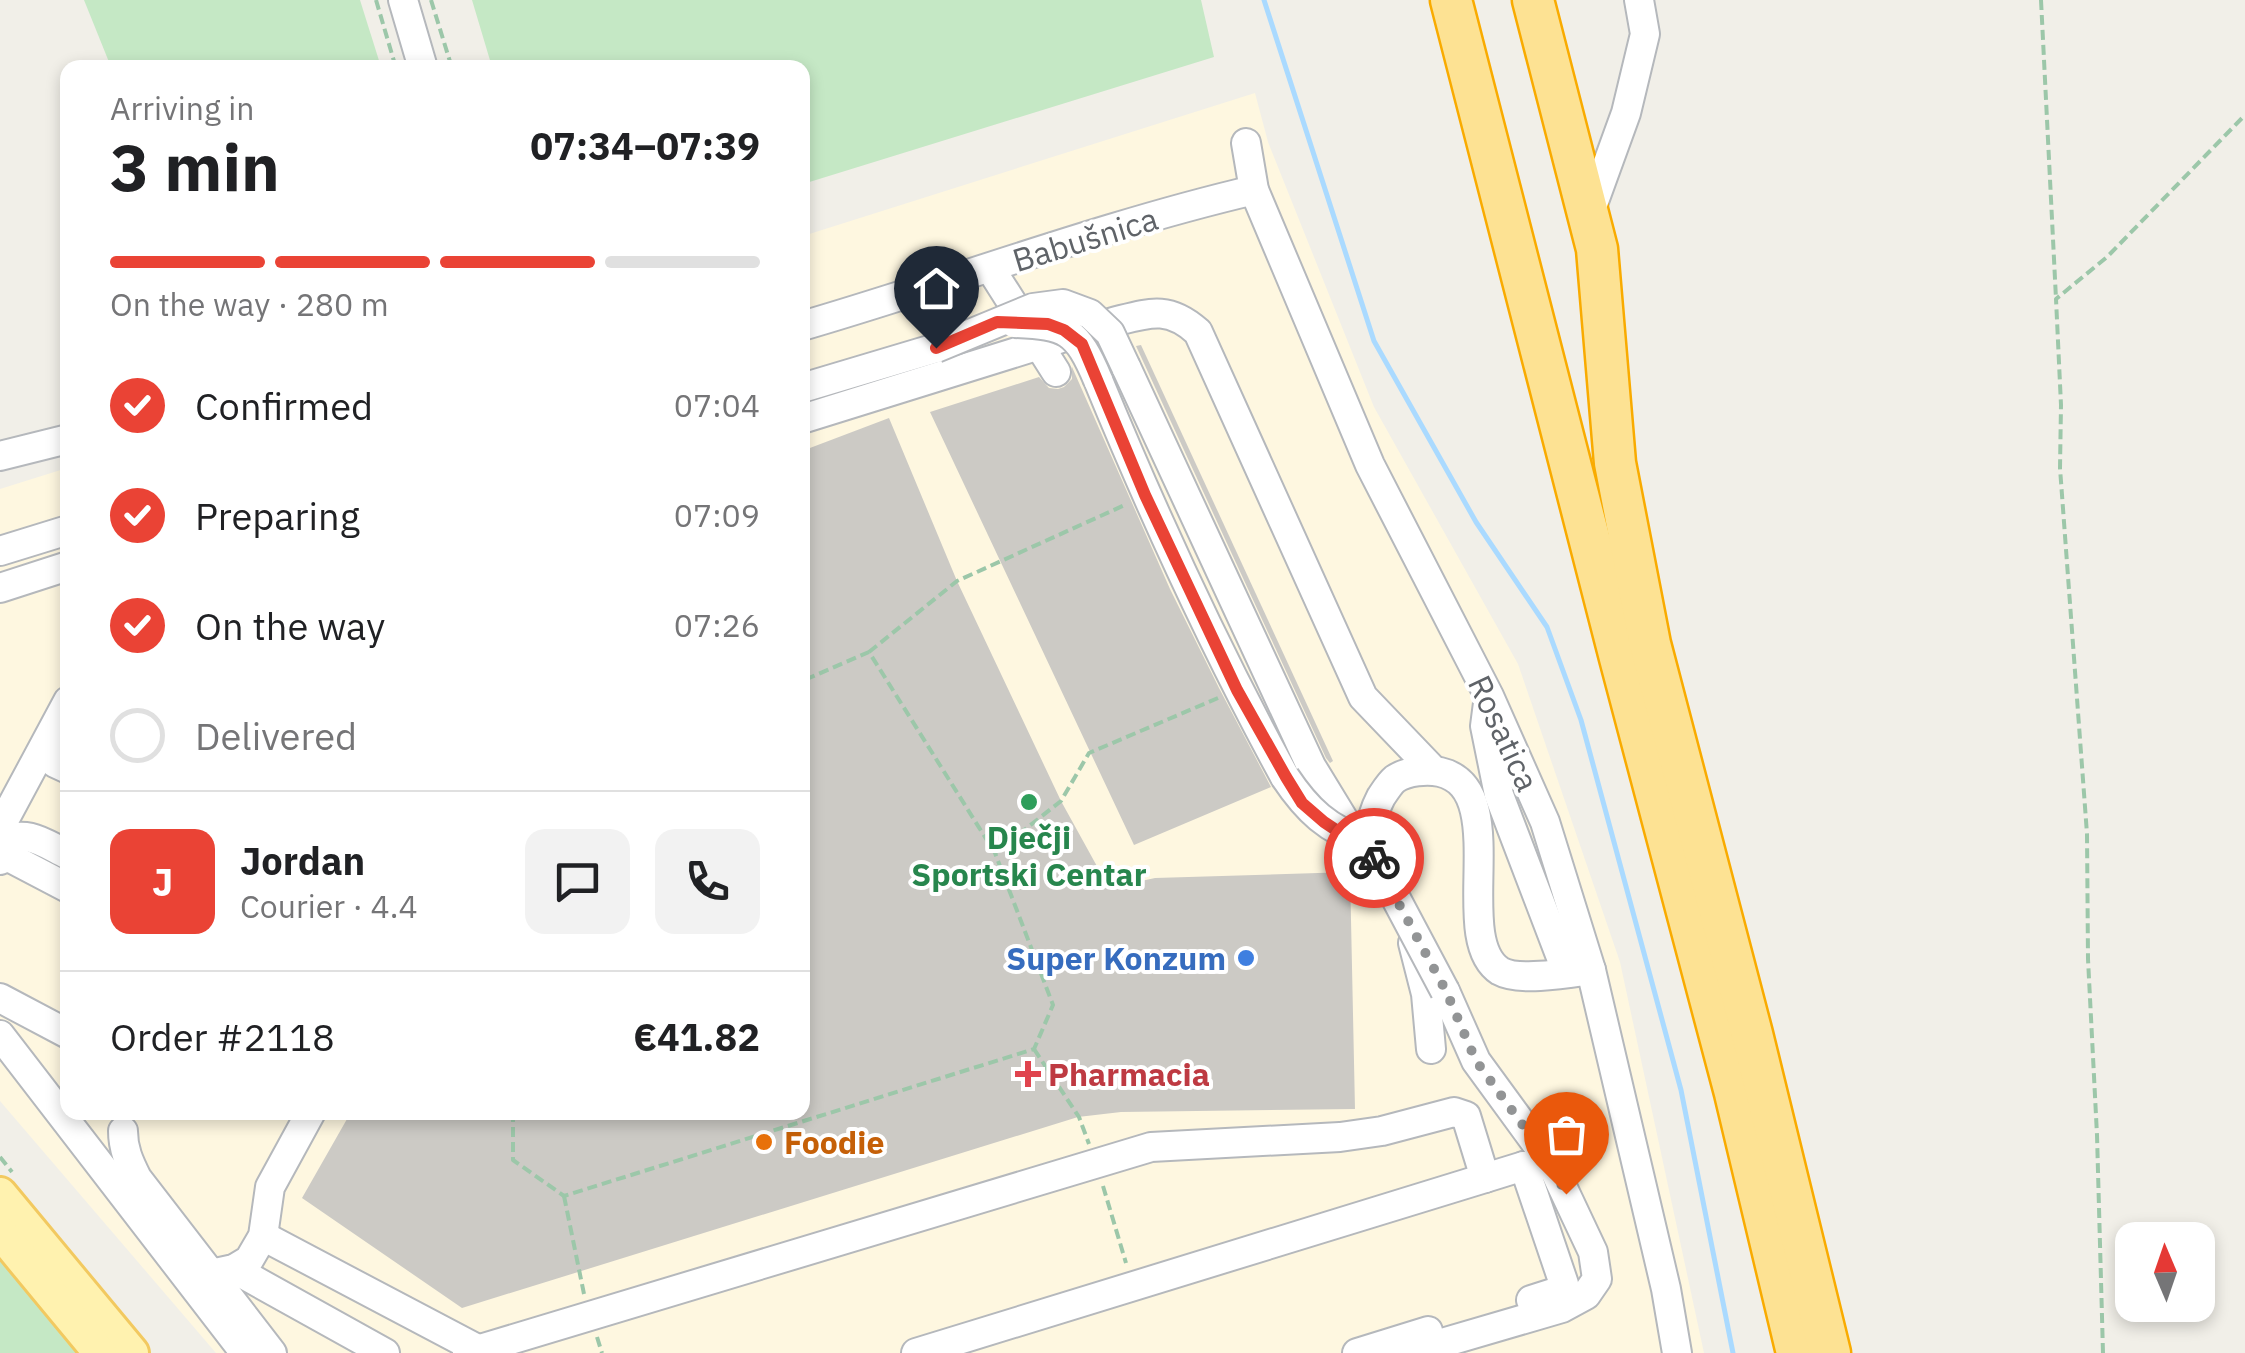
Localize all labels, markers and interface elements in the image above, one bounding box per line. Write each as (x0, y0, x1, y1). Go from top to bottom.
text: Arriving in (110, 87, 255, 129)
text: 07:34–07:39 (530, 121, 760, 170)
text: 3 min (110, 124, 280, 209)
street label: Babušnica (1007, 197, 1163, 281)
pin (894, 246, 979, 349)
icon: home (909, 261, 964, 316)
text: On the way · 280 m (110, 283, 389, 325)
icon: check (110, 378, 165, 433)
text: Confirmed (195, 381, 373, 430)
text: 07:04 (674, 384, 760, 426)
icon: check (110, 488, 165, 543)
text: Preparing (195, 491, 360, 540)
text: 07:09 (674, 494, 760, 536)
icon: check (110, 598, 165, 653)
text: On the way (195, 601, 385, 650)
text: 07:26 (674, 604, 760, 646)
street label: Rosatica (1459, 668, 1549, 798)
text: Delivered (195, 711, 357, 760)
marker: Dječji Sportski Centar (1018, 791, 1040, 813)
courier (1324, 808, 1424, 908)
place label: Dječji Sportski Centar (911, 816, 1147, 895)
button: chat (525, 829, 630, 934)
button: phone (655, 829, 760, 934)
icon: bike (1347, 831, 1402, 886)
text: Jordan (240, 836, 365, 885)
text: J (152, 857, 173, 906)
text: Courier · 4.4 (240, 885, 418, 927)
place label: Super Konzum (1006, 937, 1226, 979)
marker: Super Konzum (1235, 947, 1257, 969)
text: Order #2118 (110, 1012, 335, 1061)
text: €41.82 (633, 1012, 760, 1061)
place label: Pharmacia (1048, 1053, 1210, 1095)
marker: Pharmacia (1017, 1063, 1039, 1085)
pin (1524, 1092, 1609, 1195)
icon: bag (1539, 1107, 1594, 1162)
place label: Foodie (784, 1121, 884, 1163)
marker: Foodie (753, 1131, 775, 1153)
north arrow (2115, 1222, 2215, 1322)
map controls (2115, 1222, 2215, 1322)

